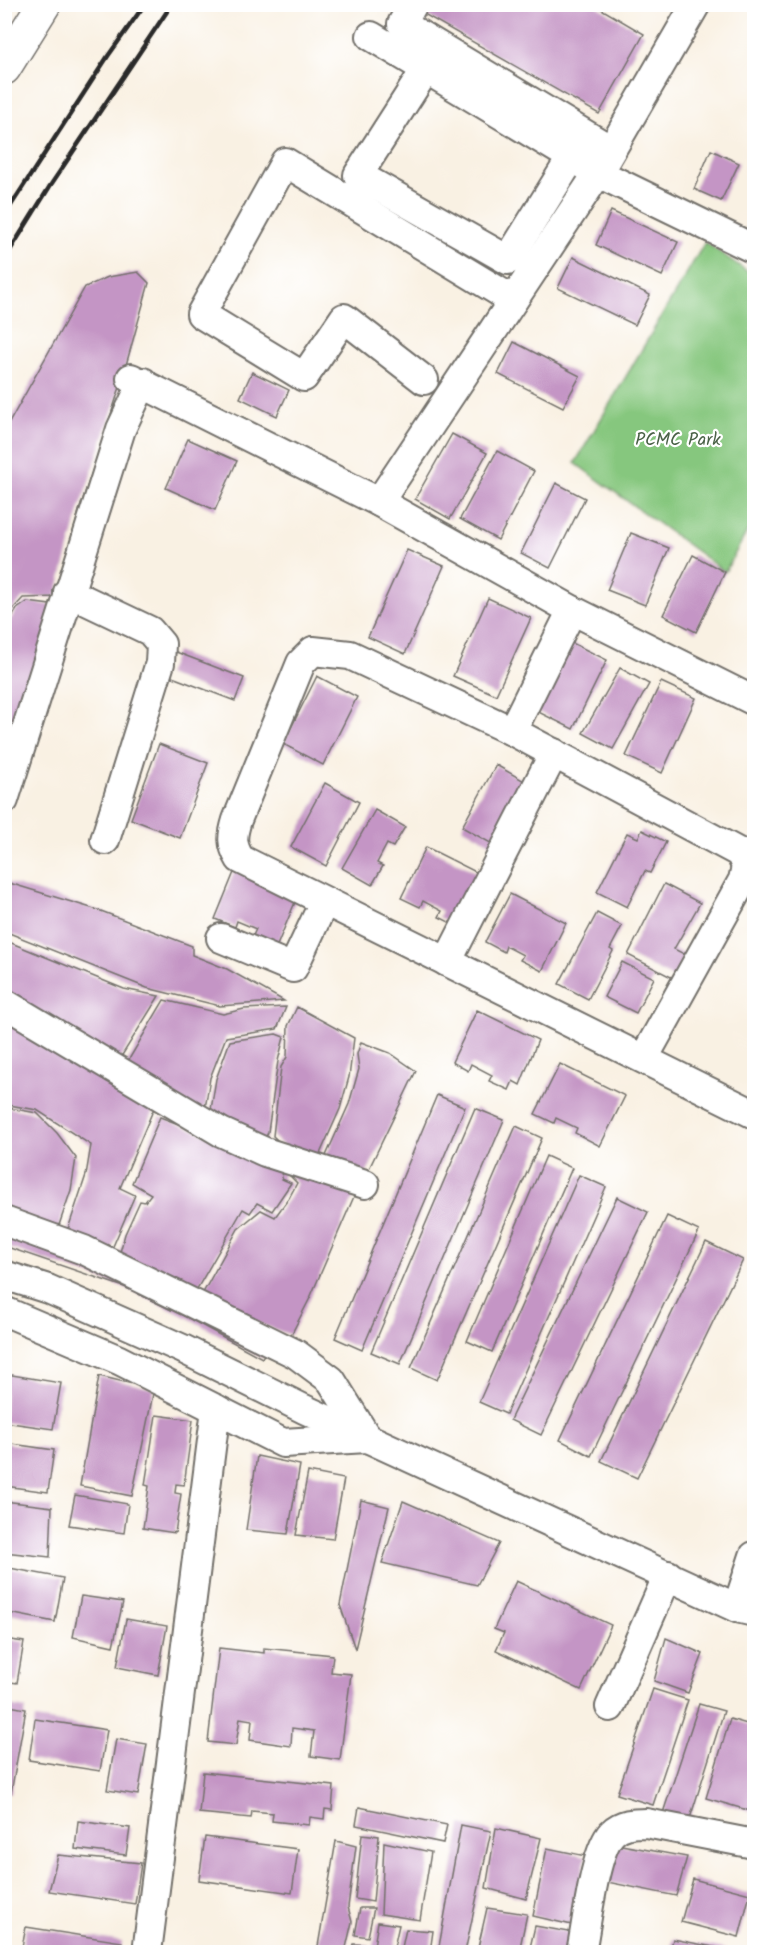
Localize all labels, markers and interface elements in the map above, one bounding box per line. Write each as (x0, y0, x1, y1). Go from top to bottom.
park label: PCMC Park (635, 426, 721, 455)

